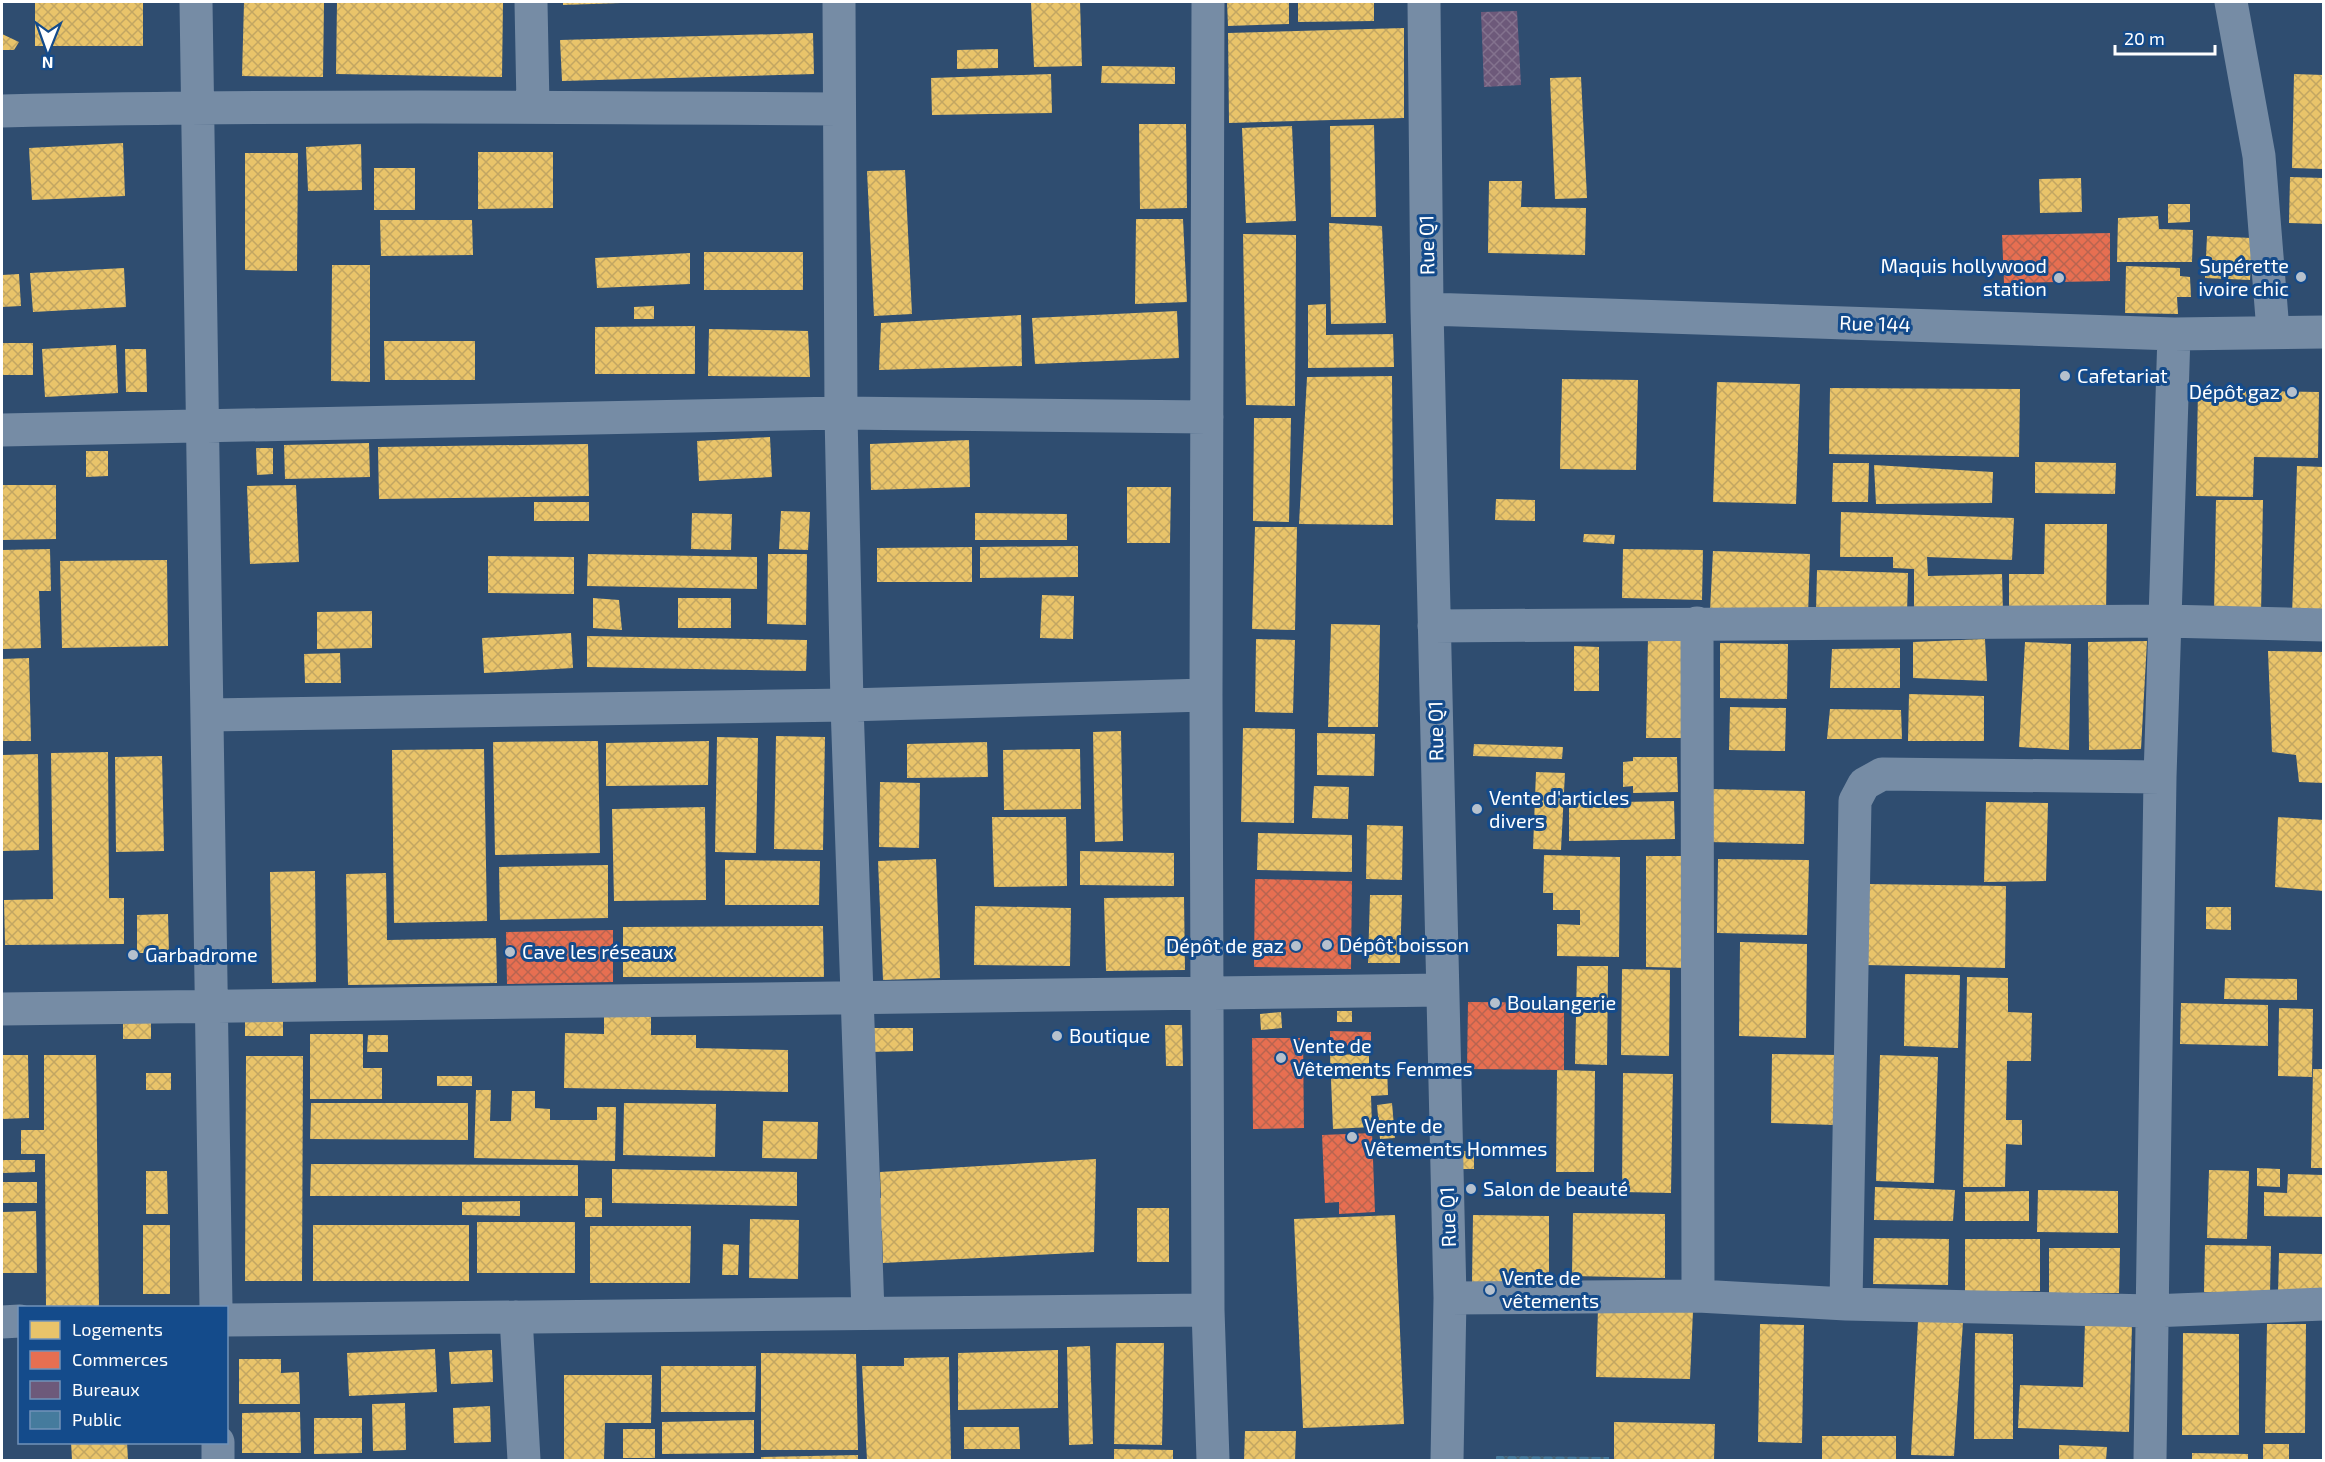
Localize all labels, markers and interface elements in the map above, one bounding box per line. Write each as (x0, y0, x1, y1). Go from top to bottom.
north arrow (18, 18, 78, 78)
scale bar (2115, 18, 2216, 56)
text: 20 m (2124, 27, 2165, 49)
text: N (42, 54, 54, 73)
street label: Rue Q1 (1413, 215, 1439, 275)
place label: Maquis hollywood station (1881, 253, 2047, 300)
place label: Supérette ivoire chic (2198, 253, 2289, 300)
marker: Supérette ivoire chic (2294, 270, 2308, 284)
marker: Maquis hollywood station (2052, 271, 2066, 285)
street label: Rue 144 (1839, 310, 1911, 336)
place label: Cafetariat (2077, 363, 2168, 387)
marker: Cafetariat (2058, 369, 2072, 383)
place label: Dépôt gaz (2189, 379, 2280, 403)
marker: Dépôt gaz (2285, 385, 2299, 399)
street label: Rue Q1 (1422, 701, 1448, 761)
place label: Vente d'articles divers (1489, 785, 1629, 832)
marker: Vente d'articles divers (1470, 802, 1484, 816)
place label: Dépôt boisson (1339, 932, 1469, 956)
place label: Dépôt de gaz (1166, 933, 1284, 957)
marker: Dépôt boisson (1320, 938, 1334, 952)
place label: Cave les réseaux (522, 939, 674, 963)
marker: Dépôt de gaz (1289, 939, 1303, 953)
place label: Garbadrome (145, 942, 258, 966)
marker: Cave les réseaux (503, 945, 517, 959)
marker: Garbadrome (126, 948, 140, 962)
place label: Boulangerie (1507, 990, 1616, 1014)
marker: Boulangerie (1488, 996, 1502, 1010)
place label: Boutique (1069, 1023, 1150, 1047)
marker: Boutique (1050, 1029, 1064, 1043)
place label: Vente de Vêtements Femmes (1293, 1033, 1473, 1080)
marker: Vente de Vêtements Femmes (1274, 1051, 1288, 1065)
place label: Vente de Vêtements Hommes (1364, 1113, 1547, 1160)
marker: Vente de Vêtements Hommes (1345, 1130, 1359, 1144)
place label: Salon de beauté (1483, 1176, 1628, 1200)
marker: Salon de beauté (1464, 1182, 1478, 1196)
street label: Rue Q1 (1434, 1186, 1460, 1248)
place label: Vente de vêtements (1502, 1265, 1599, 1312)
marker: Vente de vêtements (1483, 1283, 1497, 1297)
legend (18, 1306, 228, 1444)
text: Logements (72, 1318, 163, 1340)
text: Commerces (72, 1348, 168, 1370)
text: Bureaux (72, 1378, 140, 1400)
text: Public (72, 1408, 122, 1430)

